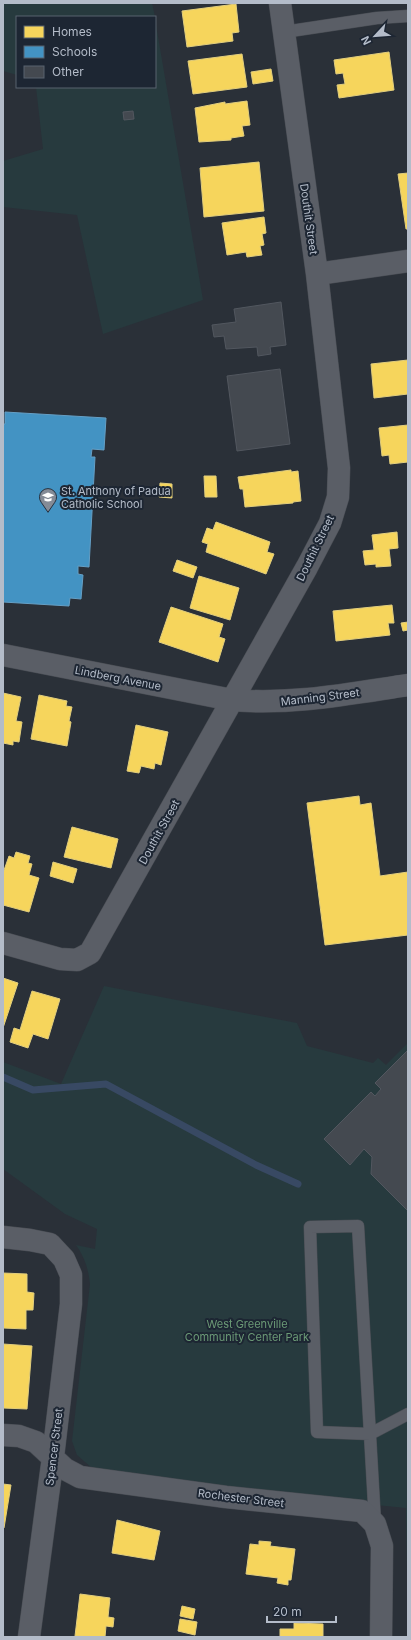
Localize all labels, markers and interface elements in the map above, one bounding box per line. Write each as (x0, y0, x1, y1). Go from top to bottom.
legend (16, 16, 156, 88)
north arrow (355, 16, 395, 56)
text: Homes (52, 24, 92, 39)
text: N (358, 34, 374, 47)
text: Schools (52, 44, 97, 59)
text: Other (52, 64, 84, 79)
street label: Douthit Street (297, 183, 321, 256)
place label: St. Anthony of Padua Catholic School (61, 484, 171, 511)
school or university icon: St. Anthony of Padua Catholic School (38, 487, 58, 512)
street label: Douthit Street (293, 512, 337, 583)
street label: Lindberg Avenue (74, 663, 162, 693)
street label: Manning Street (280, 685, 361, 709)
street label: Douthit Street (136, 797, 183, 867)
park label: West Greenville Community Center Park (185, 1317, 309, 1344)
street label: Spencer Street (42, 1407, 66, 1486)
street label: Rochester Street (197, 1486, 285, 1510)
scale bar (267, 1598, 336, 1624)
text: 20 m (273, 1604, 302, 1619)

